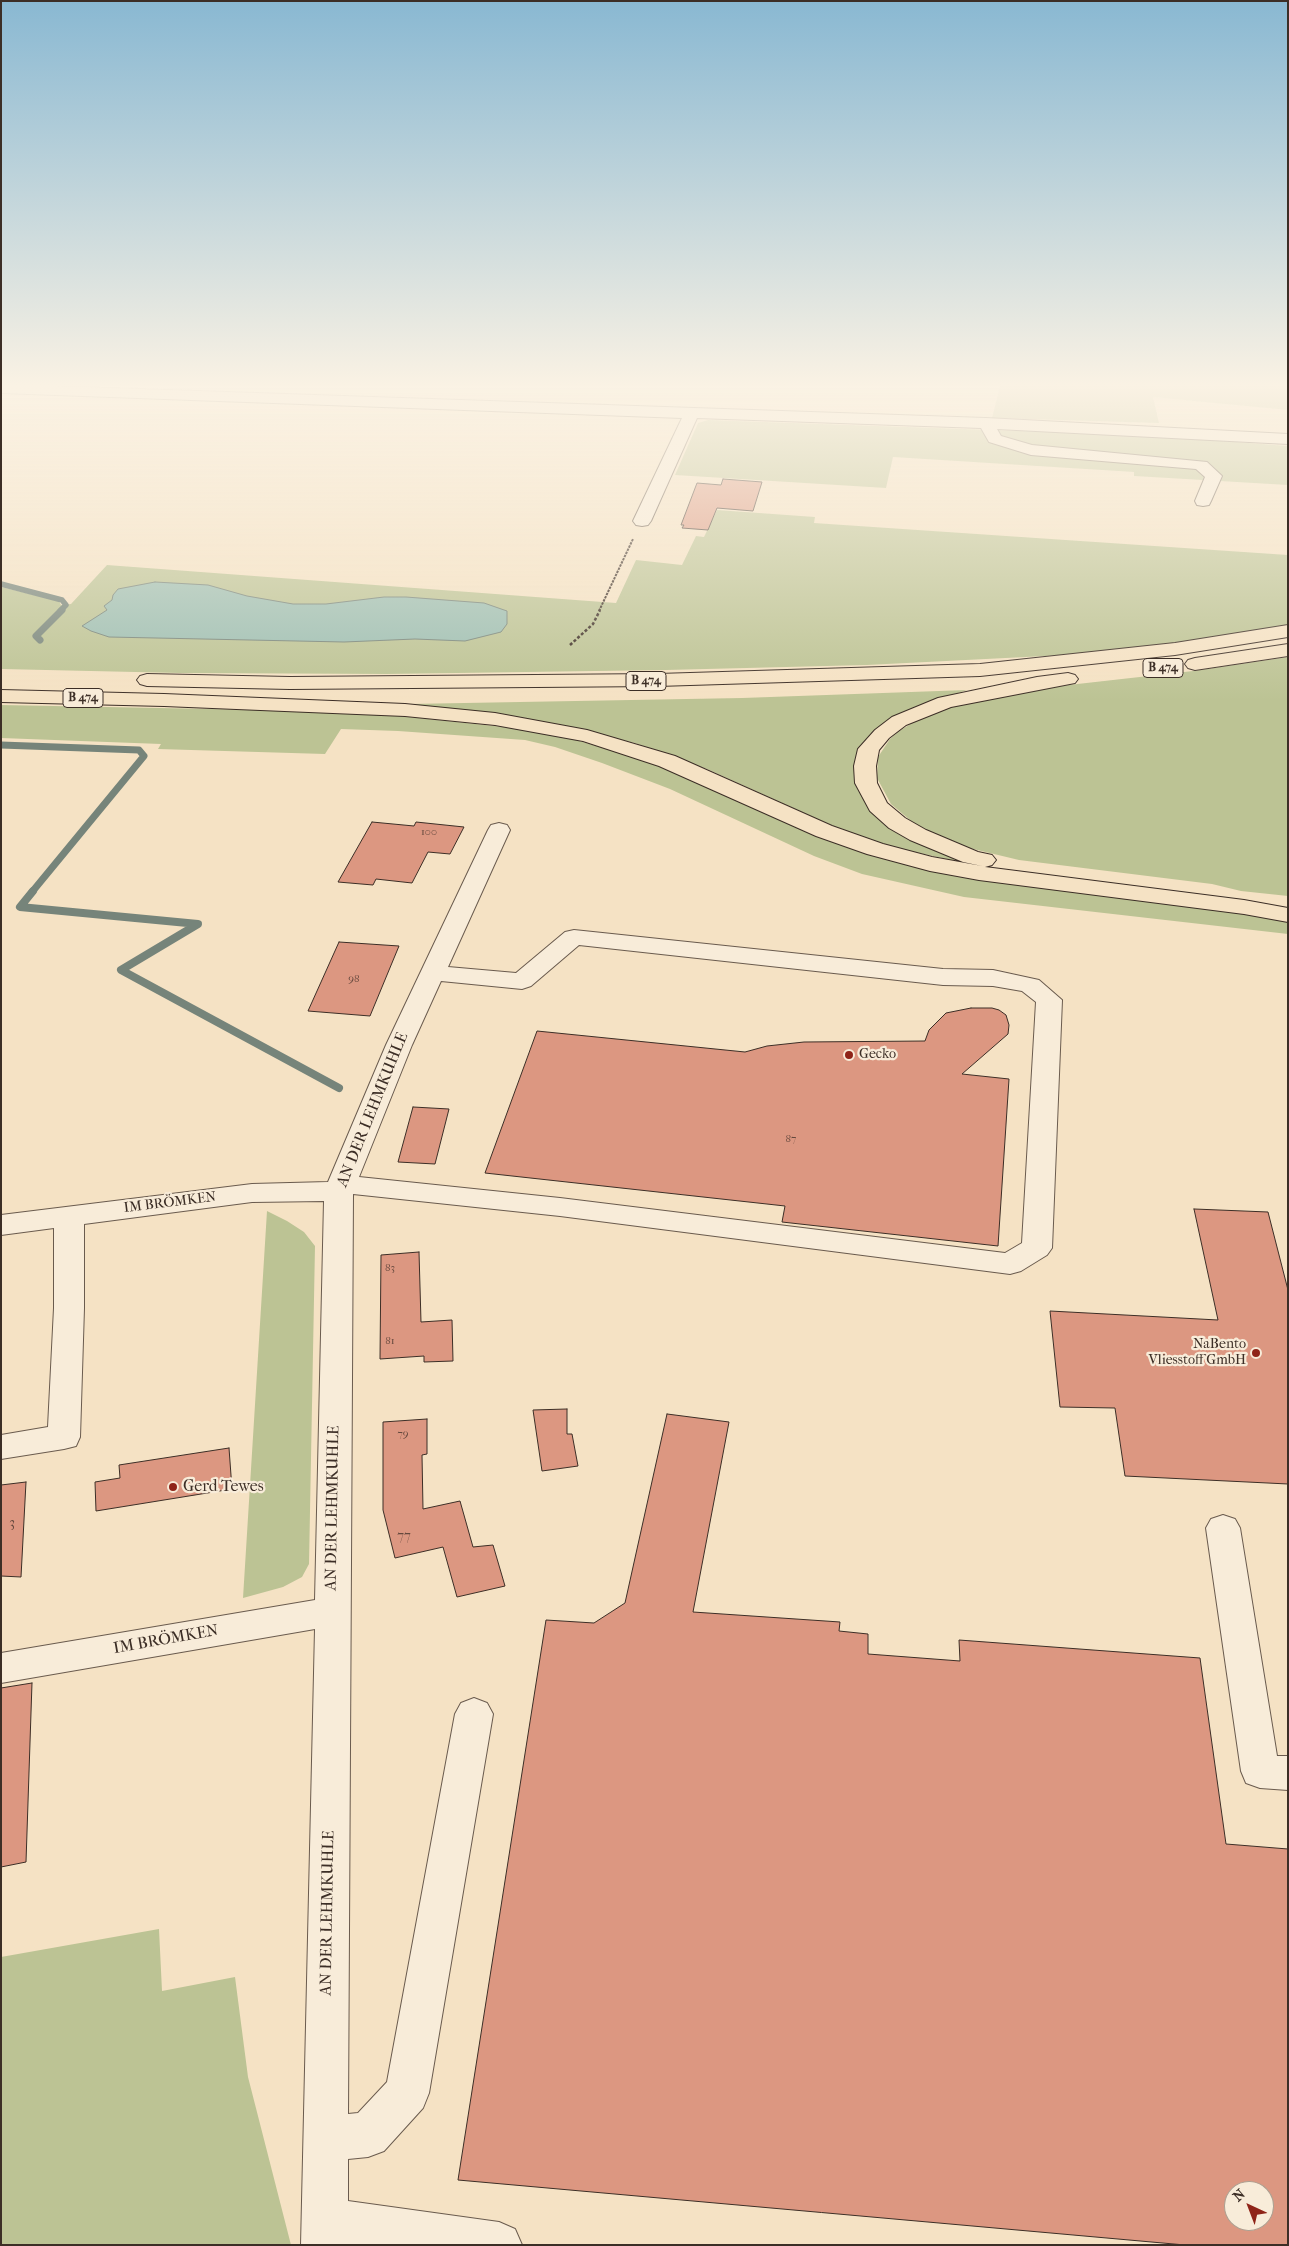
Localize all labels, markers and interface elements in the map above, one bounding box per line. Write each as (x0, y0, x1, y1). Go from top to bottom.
road number: B 474 (1143, 658, 1183, 678)
road number: B 474 (626, 671, 666, 690)
road number: B 474 (63, 688, 103, 708)
house number: 100 (421, 825, 437, 839)
house number: 98 (348, 972, 360, 986)
street label: AN DER LEHMKUHLE (333, 1030, 413, 1190)
place label: Gecko (859, 1047, 896, 1063)
marker: Gecko (843, 1049, 855, 1061)
house number: 87 (786, 1132, 796, 1146)
street label: IM BRÖMKEN (123, 1189, 217, 1217)
house number: 83 (385, 1261, 395, 1275)
house number: 81 (385, 1334, 395, 1348)
place label: NaBento Vliesstoff GmbH (1148, 1337, 1246, 1370)
marker: NaBento Vliesstoff GmbH (1250, 1347, 1262, 1359)
street label: AN DER LEHMKUHLE (322, 1425, 344, 1591)
house number: 79 (397, 1427, 409, 1441)
place label: Gerd Tewes (183, 1477, 264, 1497)
marker: Gerd Tewes (167, 1481, 179, 1493)
house number: 3 (9, 1516, 15, 1532)
house number: 77 (397, 1529, 411, 1545)
street label: IM BRÖMKEN (112, 1621, 220, 1659)
street label: AN DER LEHMKUHLE (317, 1830, 339, 1996)
north arrow (1224, 2181, 1274, 2231)
text: N (1229, 2186, 1249, 2205)

